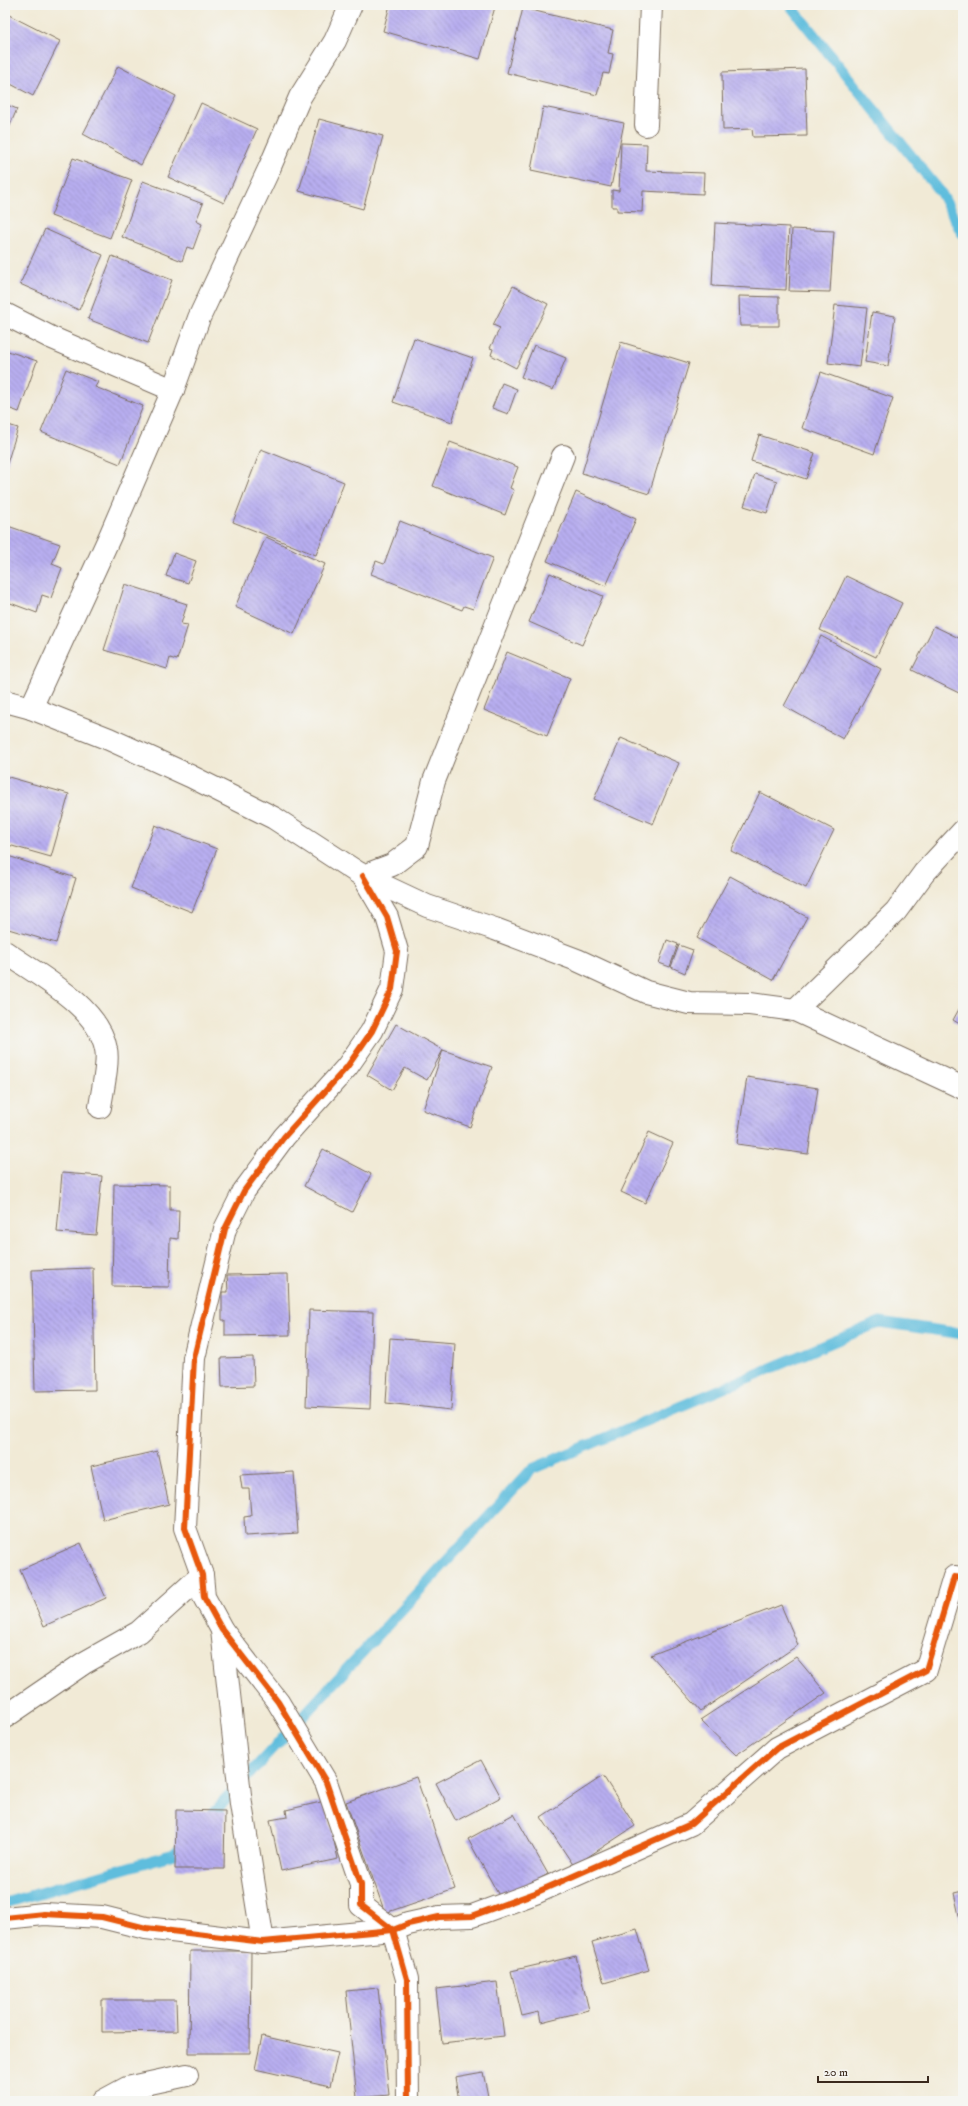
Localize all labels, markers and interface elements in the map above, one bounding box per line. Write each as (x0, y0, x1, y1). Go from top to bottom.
scale bar (818, 2058, 928, 2084)
text: 20 m (824, 2065, 848, 2080)

